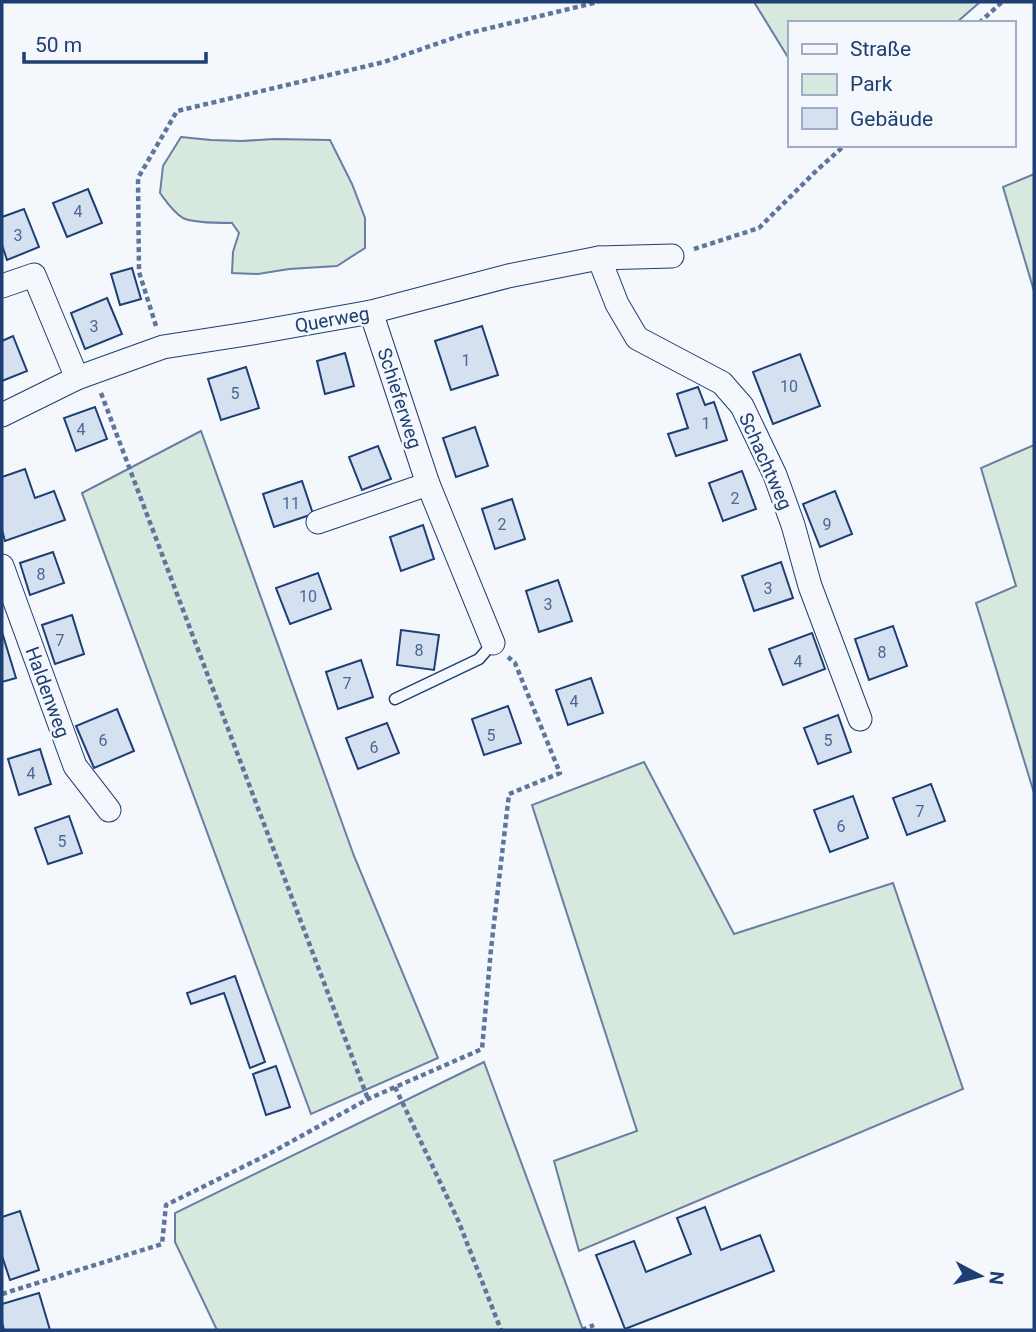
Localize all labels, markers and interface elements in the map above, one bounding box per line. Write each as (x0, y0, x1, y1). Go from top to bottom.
scale bar (24, 21, 206, 65)
legend (788, 21, 1015, 147)
text: 50 m (35, 33, 82, 57)
text: Straße (850, 37, 911, 61)
text: Park (850, 72, 893, 96)
text: Gebäude (850, 107, 933, 131)
house number: 4 (74, 202, 83, 221)
house number: 3 (14, 226, 23, 245)
street label: Querweg (293, 302, 371, 337)
house number: 3 (90, 317, 99, 336)
street label: Schieferweg (372, 345, 427, 451)
house number: 1 (462, 351, 471, 370)
house number: 10 (780, 377, 798, 396)
house number: 5 (231, 384, 240, 403)
street label: Schachtweg (734, 409, 797, 513)
house number: 1 (702, 414, 711, 433)
house number: 4 (77, 420, 86, 439)
house number: 2 (731, 489, 740, 508)
house number: 11 (282, 494, 300, 513)
house number: 2 (498, 515, 507, 534)
house number: 9 (823, 515, 832, 534)
house number: 8 (37, 565, 46, 584)
house number: 3 (764, 579, 773, 598)
house number: 10 (299, 587, 317, 606)
house number: 3 (544, 595, 553, 614)
house number: 7 (56, 631, 65, 650)
house number: 8 (415, 641, 424, 660)
house number: 8 (878, 643, 887, 662)
street label: Haldenweg (21, 644, 75, 741)
house number: 4 (794, 652, 803, 671)
house number: 7 (343, 674, 352, 693)
house number: 4 (570, 692, 579, 711)
house number: 5 (487, 726, 496, 745)
house number: 6 (99, 731, 108, 750)
house number: 5 (824, 731, 833, 750)
house number: 6 (370, 738, 379, 757)
house number: 4 (27, 764, 36, 783)
house number: 7 (916, 802, 925, 821)
house number: 6 (837, 817, 846, 836)
house number: 5 (58, 832, 67, 851)
north arrow (945, 1241, 1015, 1311)
text: N (984, 1270, 1009, 1286)

